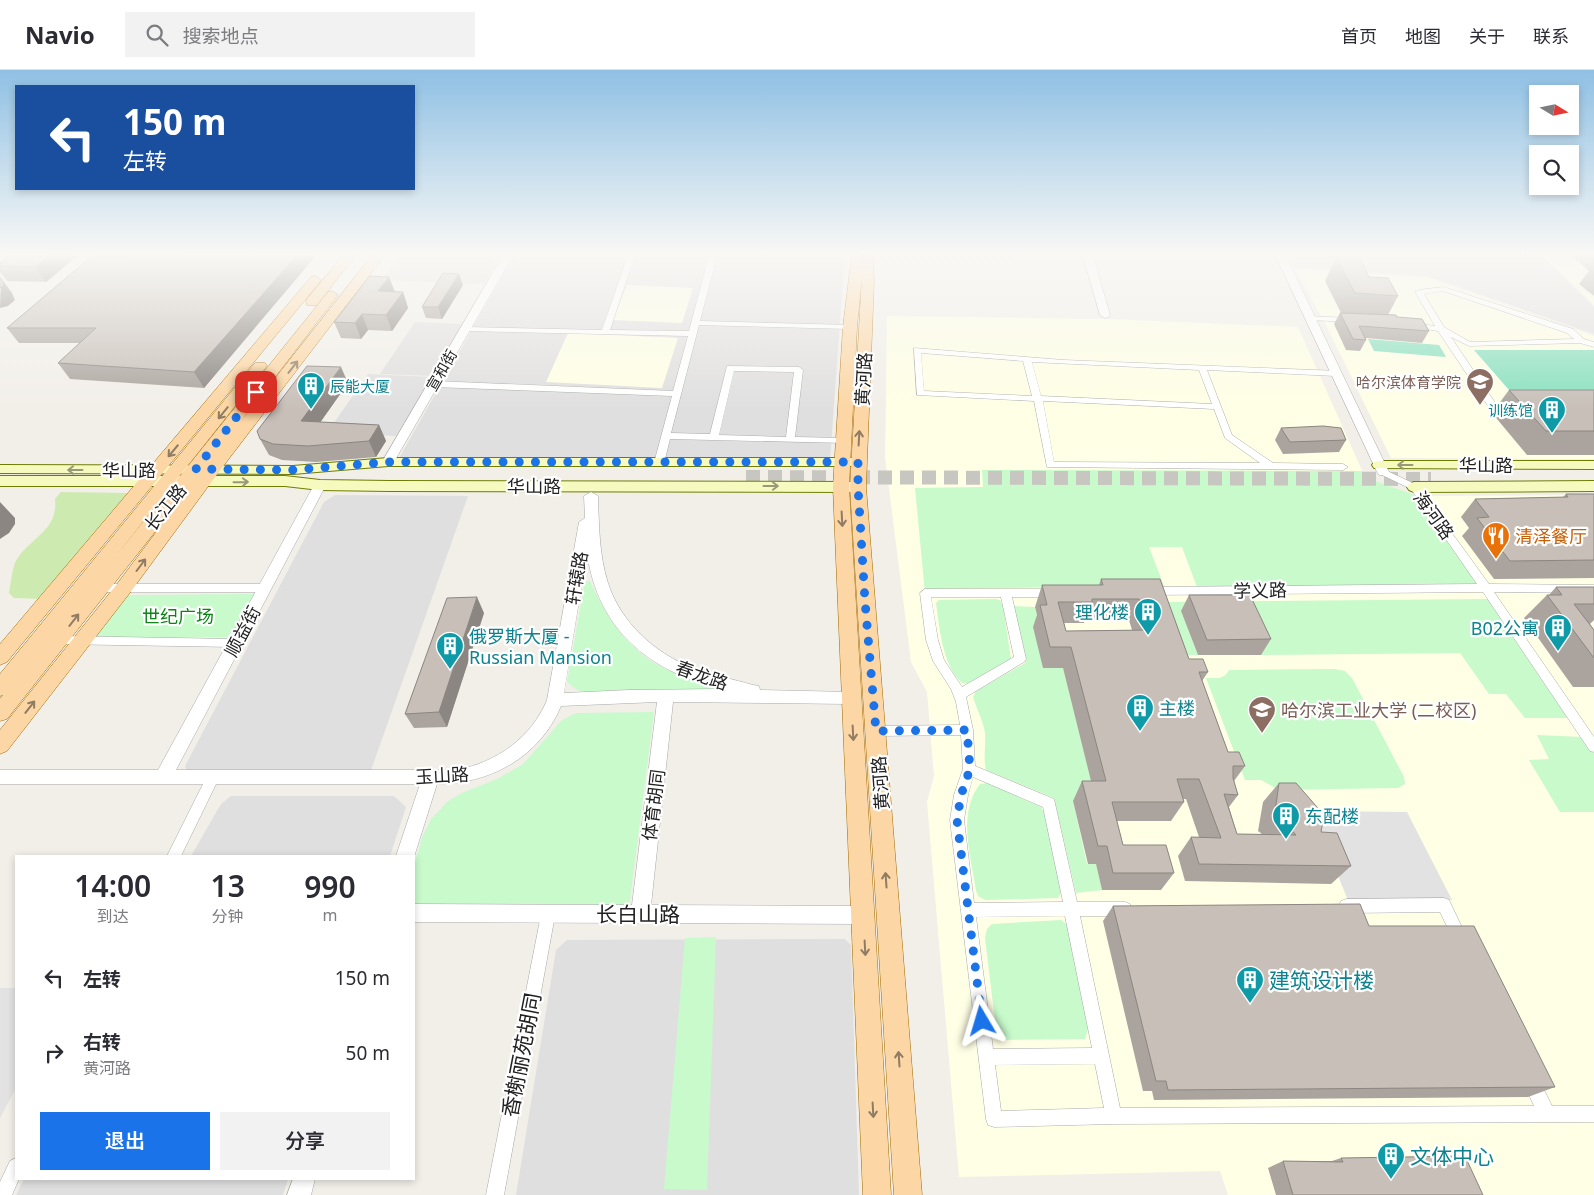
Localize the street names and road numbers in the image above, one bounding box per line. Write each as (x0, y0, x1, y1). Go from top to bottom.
street label: 宣和街 (421, 346, 461, 394)
street label: 黄河路 (850, 351, 876, 407)
street label: 华山路 (1459, 453, 1513, 477)
street label: 华山路 (102, 458, 156, 482)
street label: 华山路 (507, 474, 561, 498)
street label: 长江路 (139, 478, 191, 536)
street label: 海河路 (1408, 486, 1460, 544)
street label: 轩辕路 (559, 549, 593, 607)
street label: 学义路 (1233, 578, 1287, 602)
street label: 顺益街 (219, 602, 265, 660)
street label: 春龙路 (673, 655, 731, 695)
street label: 黄河路 (866, 755, 894, 811)
street label: 玉山路 (414, 762, 470, 788)
street label: 体育胡同 (637, 768, 669, 842)
street label: 长白山路 (596, 900, 680, 928)
street label: 香榭丽苑胡同 (495, 990, 547, 1120)

